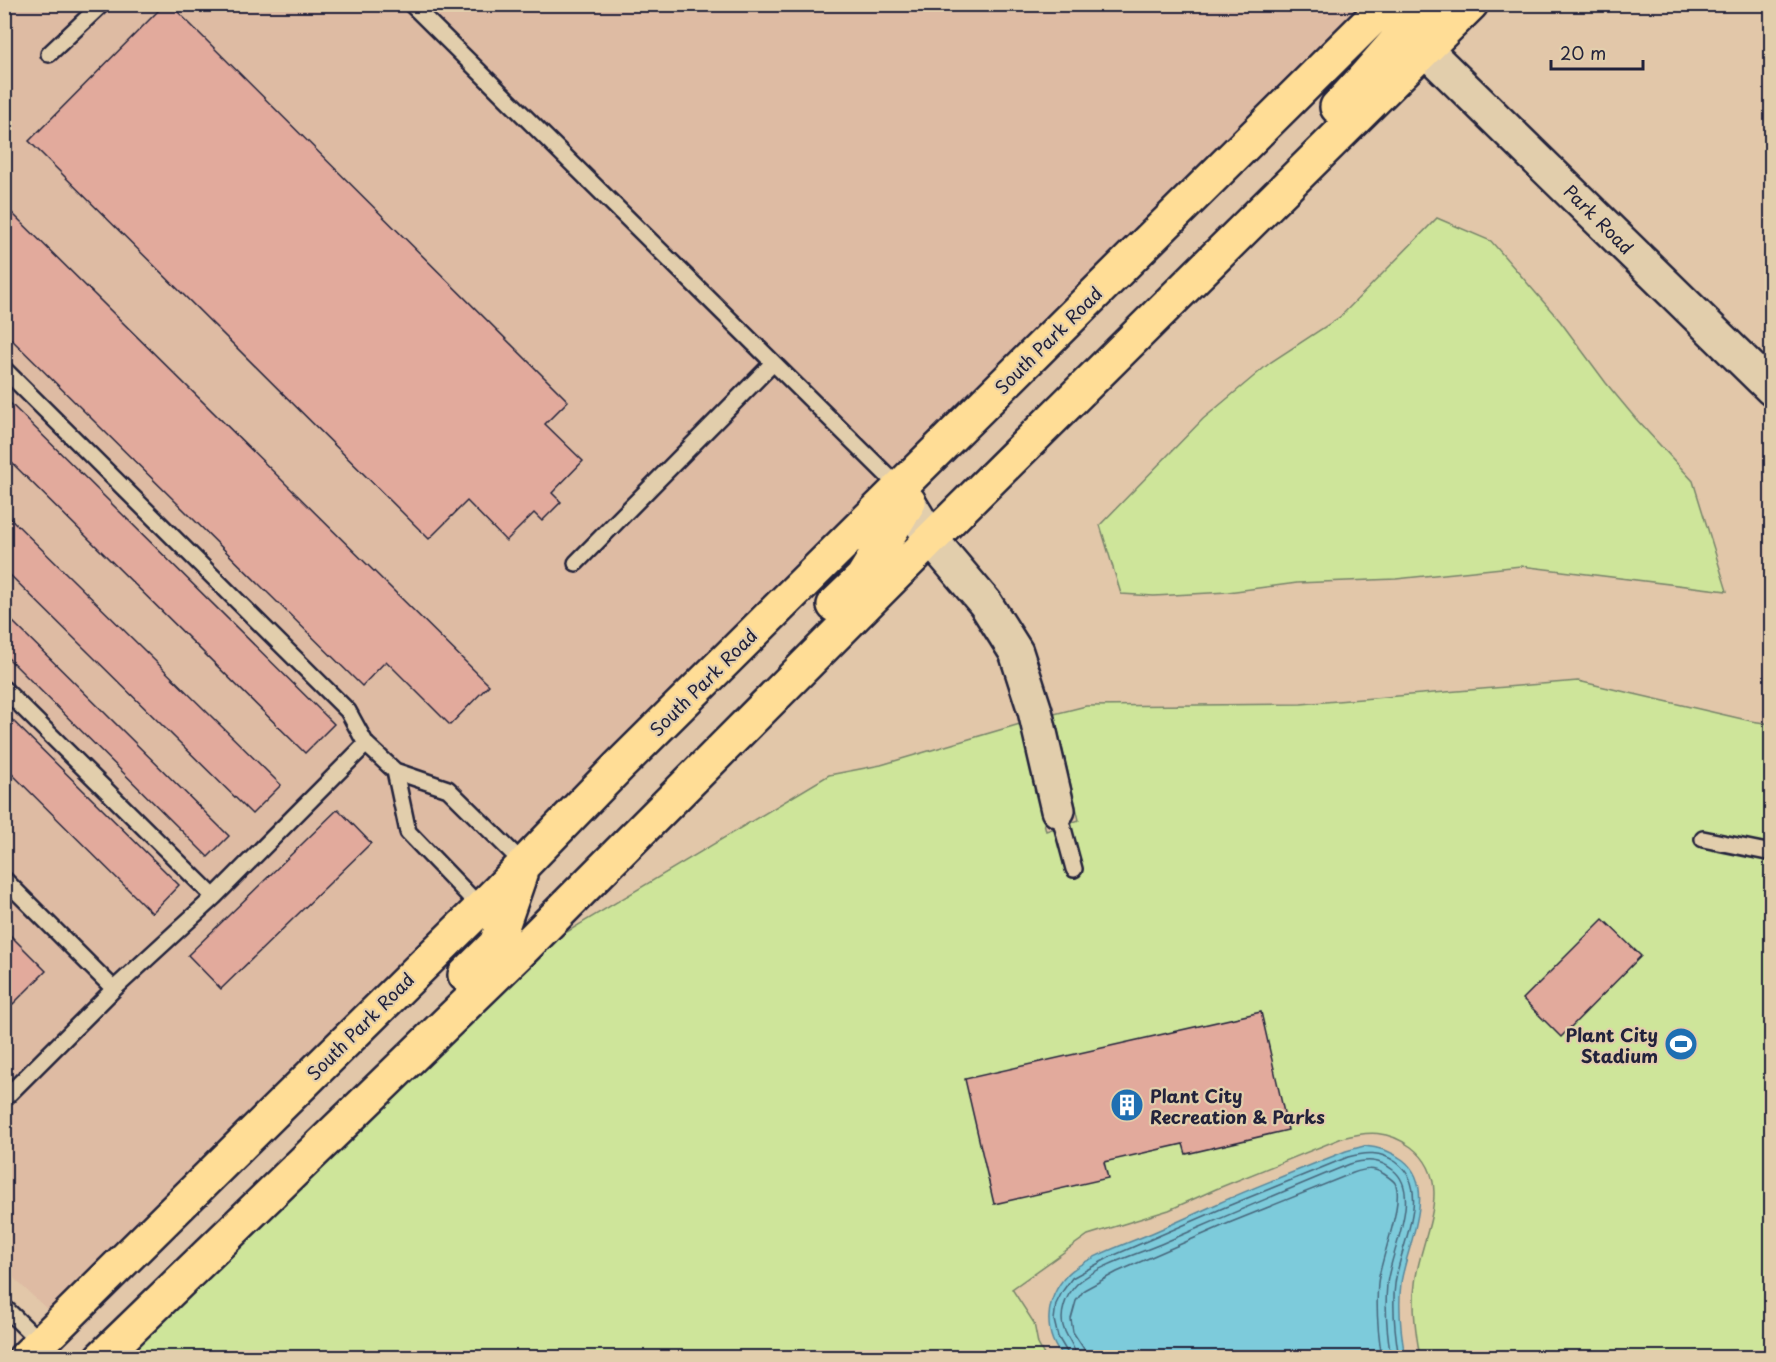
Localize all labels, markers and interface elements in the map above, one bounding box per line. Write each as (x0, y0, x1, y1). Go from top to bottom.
scale bar (1551, 33, 1642, 71)
text: 20 m (1560, 39, 1606, 66)
street label: Park Road (1558, 178, 1640, 260)
street label: South Park Road (988, 280, 1108, 400)
street label: South Park Road (643, 622, 763, 742)
street label: South Park Road (300, 966, 420, 1086)
place label: Plant City Stadium (1565, 1021, 1658, 1069)
sports icon: Plant City Stadium (1663, 1026, 1699, 1062)
place label: Plant City Recreation & Parks (1150, 1082, 1325, 1130)
building icon: Plant City Recreation & Parks (1109, 1087, 1145, 1123)

